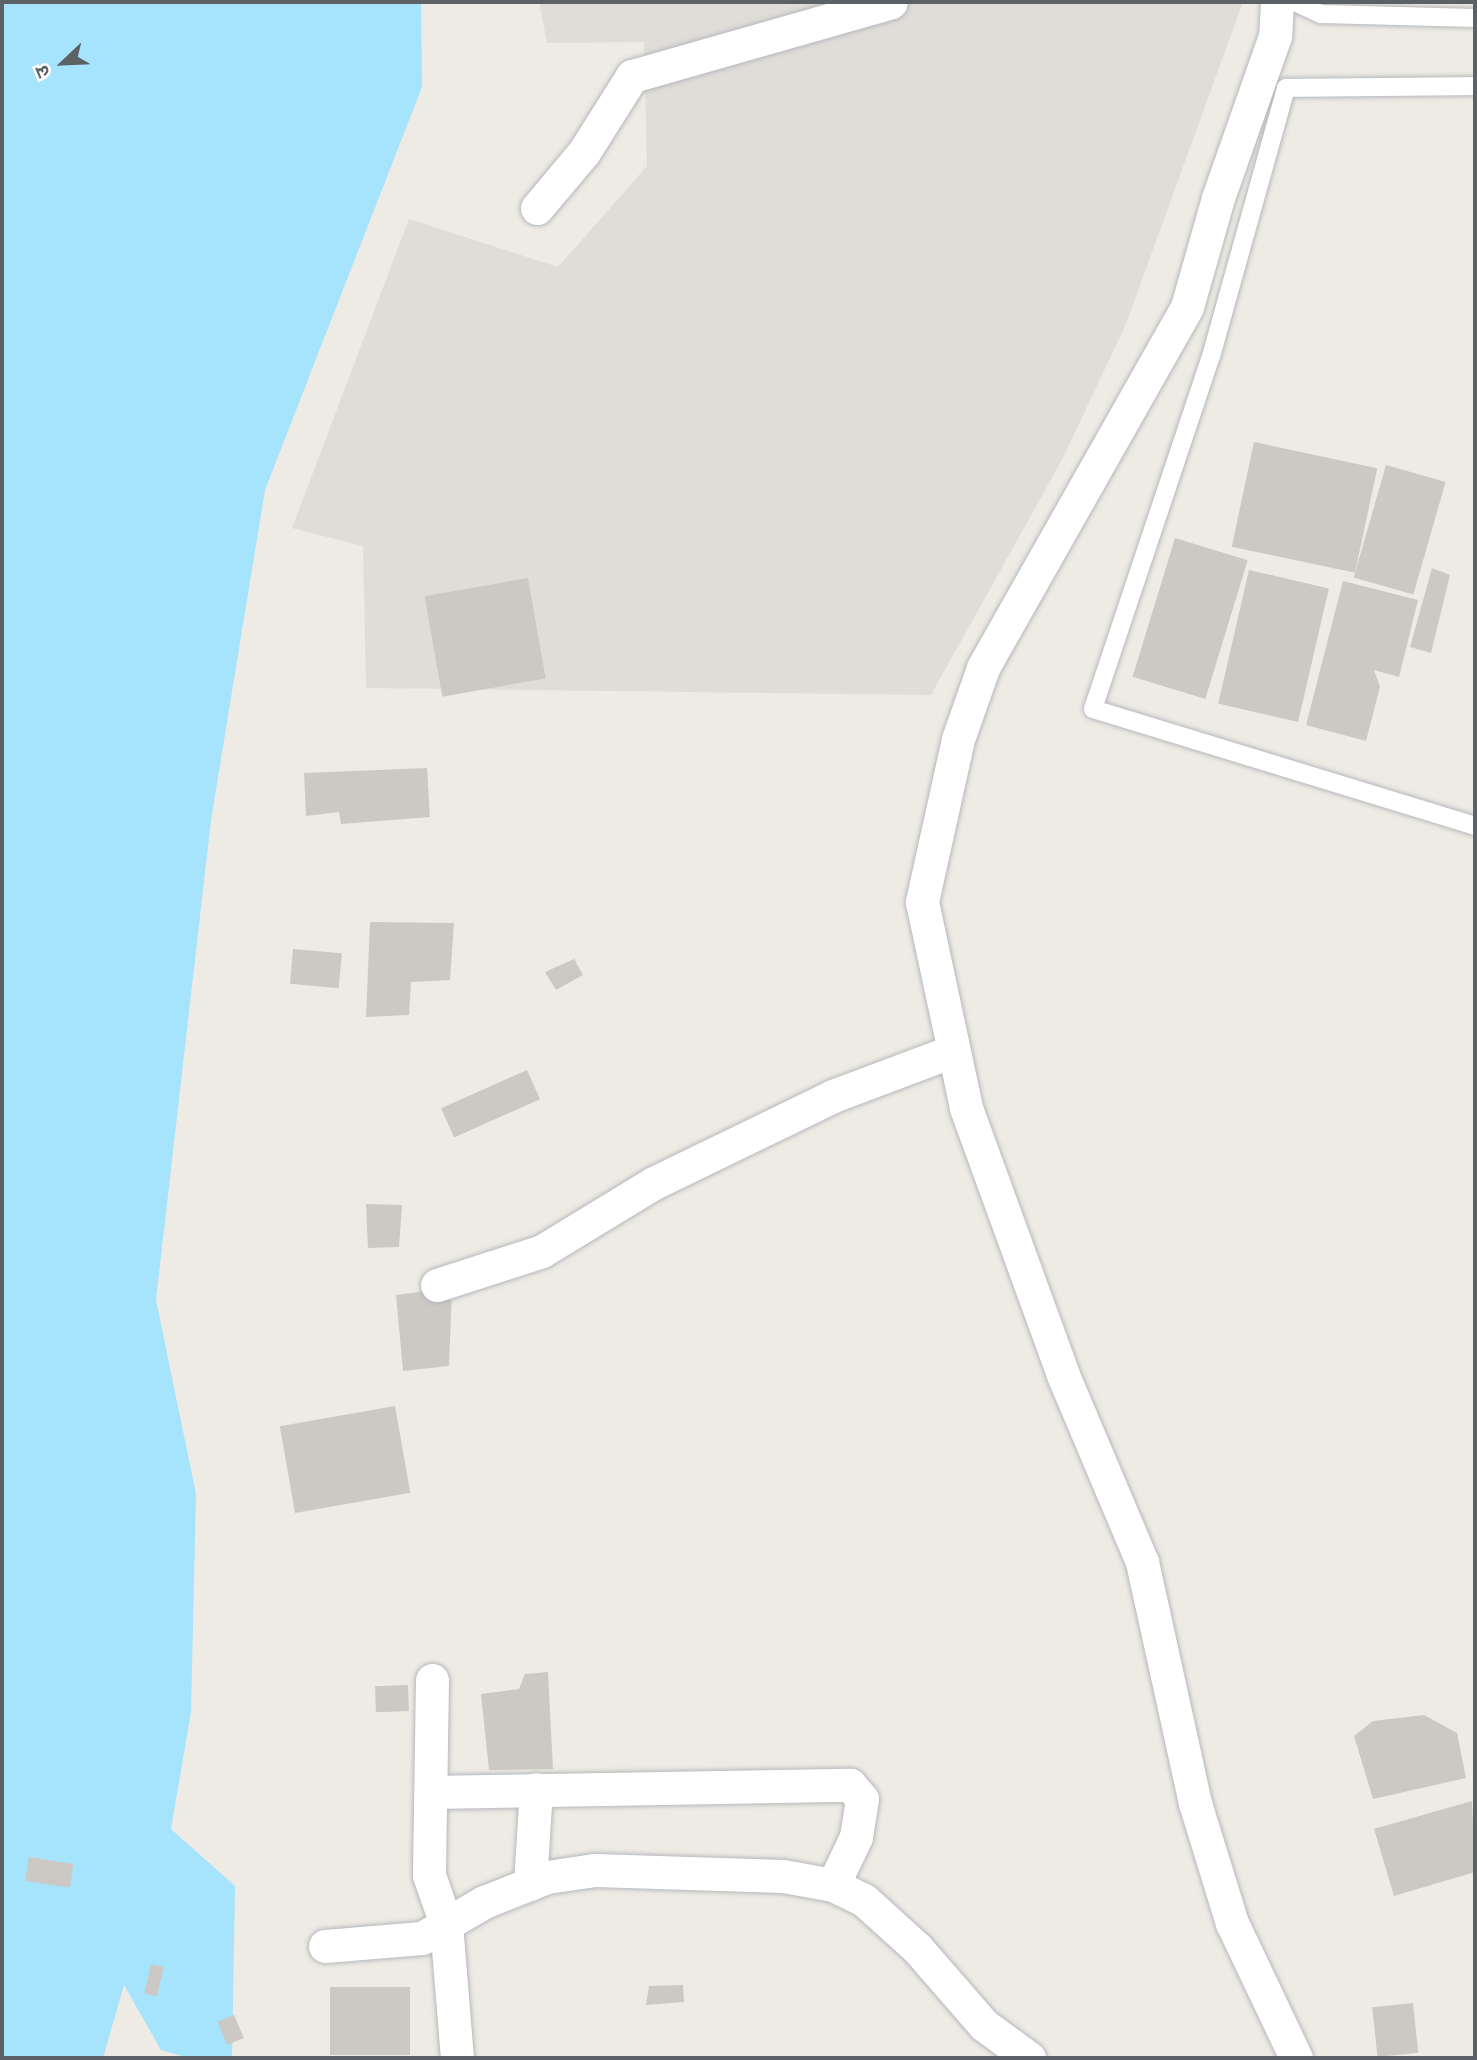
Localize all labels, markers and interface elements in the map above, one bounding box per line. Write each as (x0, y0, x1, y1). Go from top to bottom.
north arrow (28, 28, 98, 98)
text: उ (30, 61, 57, 81)

